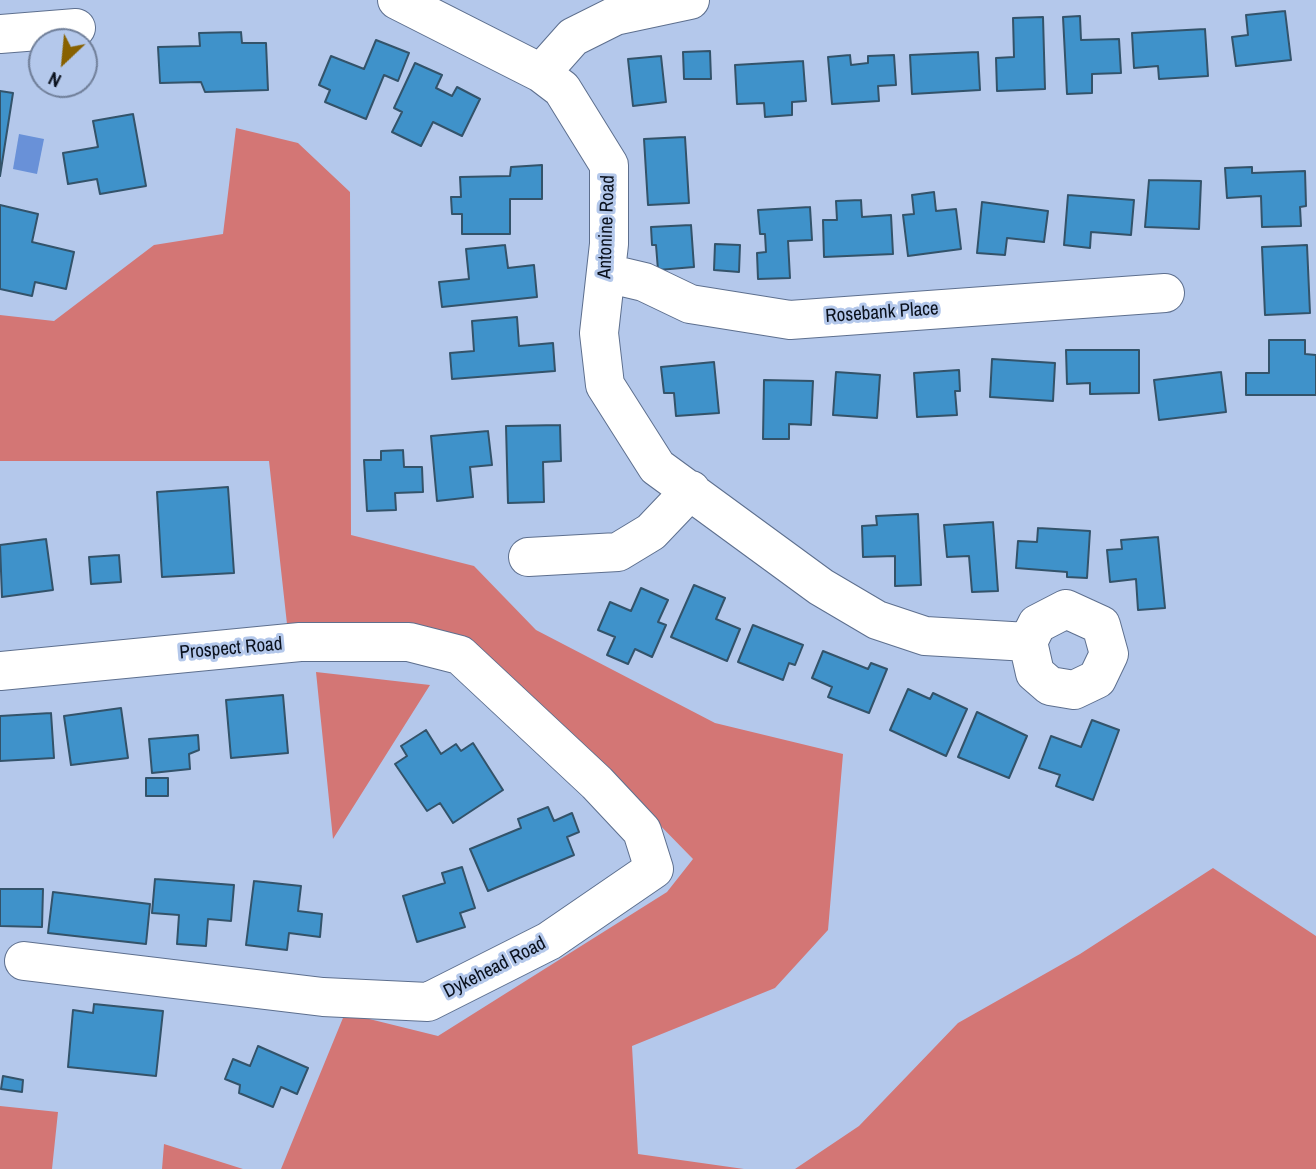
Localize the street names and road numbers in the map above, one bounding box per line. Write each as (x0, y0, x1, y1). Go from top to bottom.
street label: Antonine Road (594, 175, 620, 279)
street label: Rosebank Place (825, 298, 939, 328)
street label: Prospect Road (179, 633, 283, 665)
street label: Dykehead Road (440, 932, 550, 1004)

